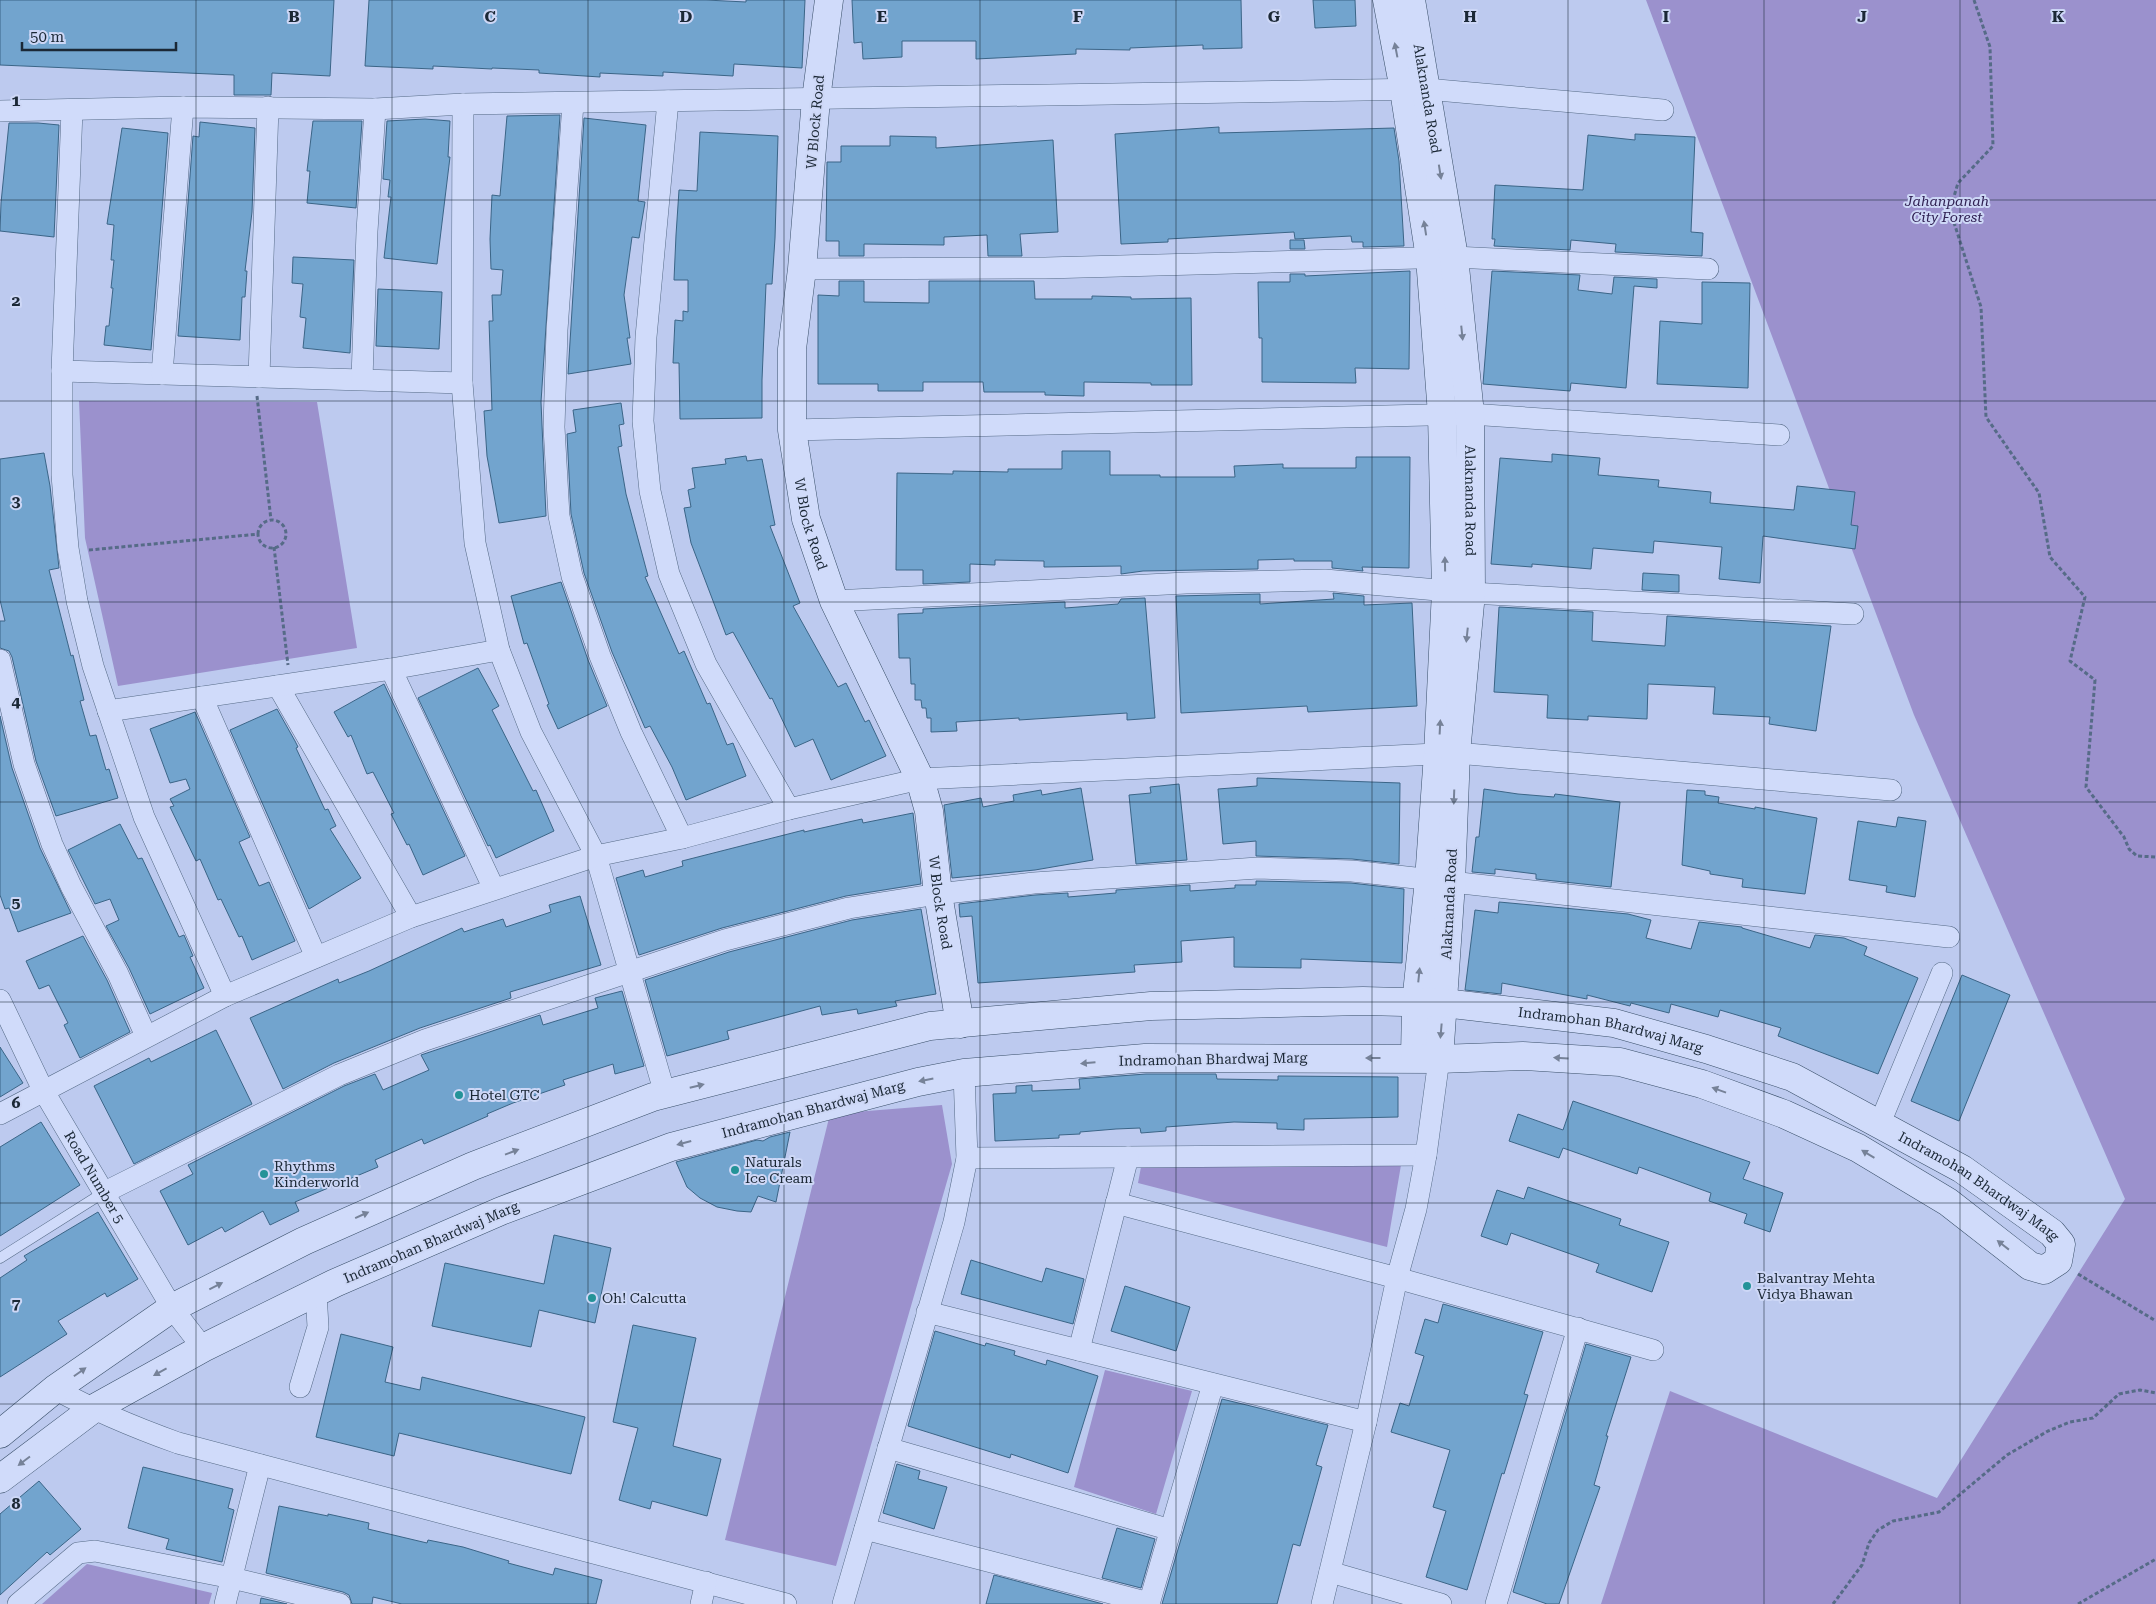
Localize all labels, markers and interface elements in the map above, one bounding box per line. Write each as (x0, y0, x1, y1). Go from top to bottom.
text: B (288, 7, 300, 26)
text: C (484, 7, 496, 26)
text: D (680, 7, 693, 26)
text: E (877, 7, 887, 26)
text: F (1073, 7, 1083, 26)
text: G (1268, 7, 1281, 26)
text: H (1463, 7, 1477, 26)
text: I (1663, 7, 1669, 26)
text: J (1857, 7, 1867, 26)
text: K (2052, 7, 2065, 26)
scale bar (22, 20, 176, 52)
text: 50 m (30, 28, 65, 46)
one-way arrow (1392, 42, 1400, 58)
street label: Alaknanda Road (1410, 43, 1445, 155)
street label: W Block Road (803, 74, 827, 170)
text: 1 (12, 91, 21, 110)
one-way arrow (1437, 164, 1445, 180)
park label: Jahanpanah City Forest (1904, 193, 1990, 225)
one-way arrow (1421, 219, 1429, 235)
text: 2 (12, 291, 21, 310)
one-way arrow (1458, 325, 1466, 341)
street label: Alaknanda Road (1462, 445, 1479, 556)
street label: W Block Road (792, 477, 831, 572)
text: 3 (12, 492, 21, 511)
one-way arrow (1441, 556, 1449, 572)
one-way arrow (1463, 627, 1471, 643)
text: 4 (12, 692, 21, 711)
one-way arrow (1436, 718, 1444, 734)
one-way arrow (1450, 789, 1458, 805)
street label: Alaknanda Road (1438, 848, 1460, 960)
street label: W Block Road (926, 855, 955, 951)
text: 5 (12, 893, 21, 912)
one-way arrow (1415, 967, 1423, 983)
street label: Indramohan Bhardwaj Marg (1517, 1004, 1705, 1056)
one-way arrow (1437, 1023, 1445, 1039)
street label: Indramohan Bhardwaj Marg (1119, 1049, 1307, 1069)
one-way arrow (1364, 1054, 1380, 1062)
one-way arrow (1553, 1054, 1569, 1062)
one-way arrow (1079, 1059, 1095, 1067)
street label: Indramohan Bhardwaj Marg (720, 1077, 906, 1141)
one-way arrow (918, 1077, 934, 1085)
one-way arrow (690, 1082, 705, 1090)
one-way arrow (1711, 1086, 1726, 1094)
place label: Hotel GTC (469, 1087, 540, 1103)
marker: Hotel GTC (453, 1089, 465, 1101)
text: 6 (12, 1093, 21, 1112)
street label: Road Number 5 (61, 1128, 128, 1226)
street label: Indramohan Bhardwaj Marg (1896, 1128, 2063, 1244)
one-way arrow (677, 1139, 692, 1147)
one-way arrow (504, 1148, 519, 1155)
one-way arrow (1862, 1150, 1875, 1159)
place label: Naturals Ice Cream (745, 1154, 813, 1186)
place label: Rhythms Kinderworld (274, 1158, 359, 1190)
marker: Naturals Ice Cream (729, 1164, 741, 1176)
marker: Rhythms Kinderworld (258, 1168, 270, 1180)
street label: Indramohan Bhardwaj Marg (341, 1198, 521, 1286)
one-way arrow (355, 1211, 369, 1219)
one-way arrow (1996, 1240, 2010, 1250)
place label: Balvantray Mehta Vidya Bhawan (1757, 1270, 1875, 1302)
marker: Balvantray Mehta Vidya Bhawan (1741, 1280, 1753, 1292)
one-way arrow (209, 1282, 223, 1290)
place label: Oh! Calcutta (602, 1290, 687, 1306)
marker: Oh! Calcutta (586, 1292, 598, 1304)
text: 7 (12, 1294, 21, 1313)
one-way arrow (73, 1367, 87, 1377)
one-way arrow (153, 1368, 167, 1376)
one-way arrow (18, 1455, 31, 1466)
text: 8 (12, 1494, 21, 1513)

